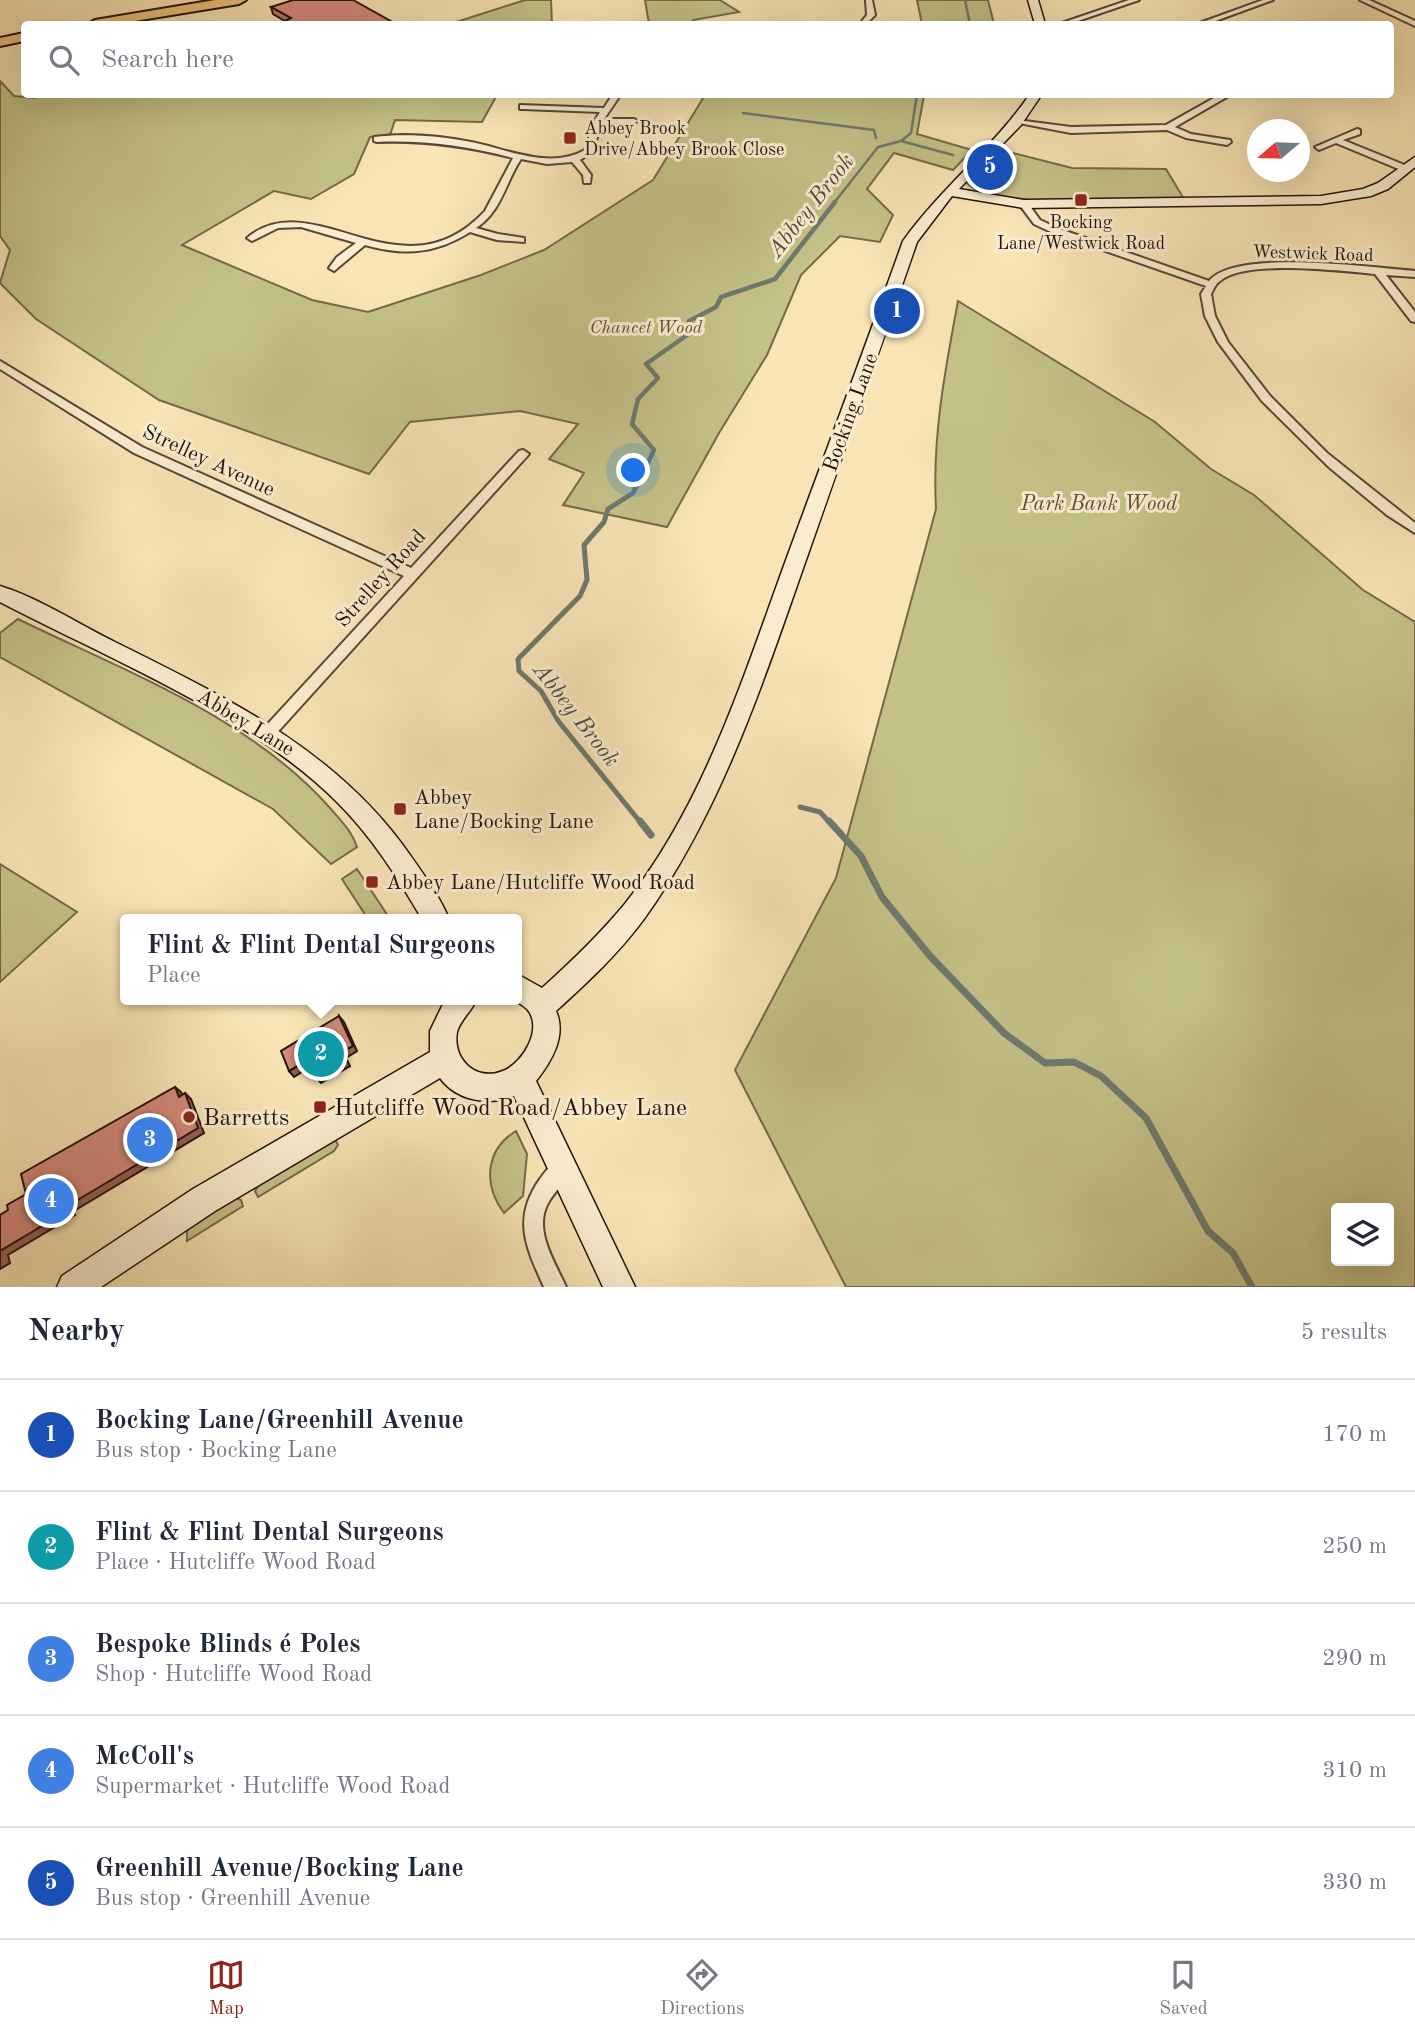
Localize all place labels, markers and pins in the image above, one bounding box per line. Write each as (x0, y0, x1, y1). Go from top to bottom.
place label: Abbey Brook Drive/Abbey Brook Close (584, 120, 784, 159)
marker: Abbey Brook Drive/Abbey Brook Close (562, 130, 578, 146)
pin: 5 (967, 141, 1013, 193)
marker: Bocking Lane/Westwick Road (1073, 192, 1089, 208)
place label: Bocking Lane/Westwick Road (997, 214, 1165, 253)
pin: 1 (874, 285, 920, 337)
place label: Abbey Lane/Bocking Lane (414, 788, 594, 833)
marker: Abbey Lane/Bocking Lane (392, 801, 408, 817)
place label: Abbey Lane/Hutcliffe Wood Road (386, 873, 695, 894)
marker: Abbey Lane/Hutcliffe Wood Road (364, 874, 380, 890)
pin: 2 (298, 1028, 344, 1080)
place label: Hutcliffe Wood Road/Abbey Lane (334, 1097, 687, 1121)
marker: Hutcliffe Wood Road/Abbey Lane (312, 1099, 328, 1115)
place label: Barretts (203, 1107, 289, 1131)
marker: Barretts (181, 1109, 197, 1125)
pin: 3 (127, 1114, 173, 1166)
pin: 4 (28, 1175, 74, 1227)

